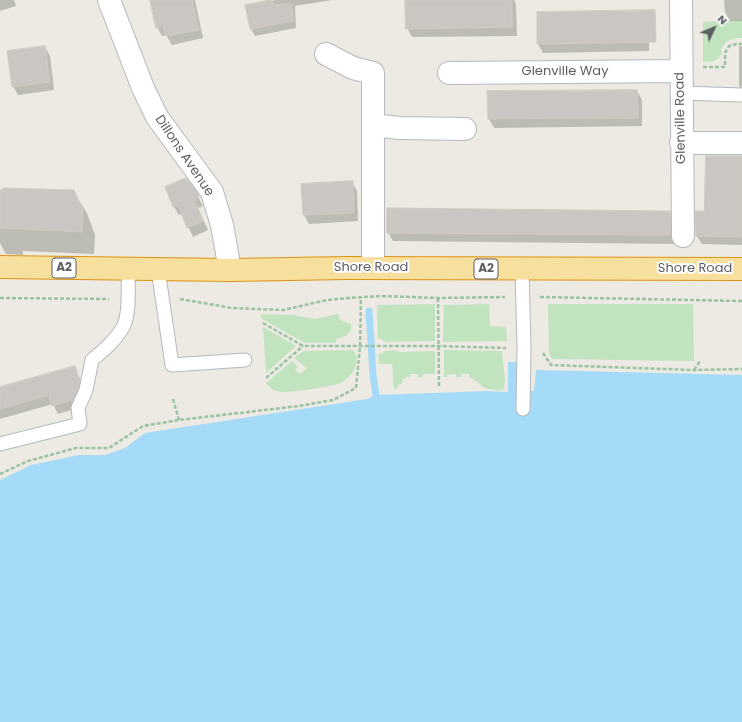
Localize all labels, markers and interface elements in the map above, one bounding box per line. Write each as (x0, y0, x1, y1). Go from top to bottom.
north arrow (694, 8, 734, 48)
text: N (714, 11, 731, 28)
street label: Glenville Way (522, 64, 608, 80)
street label: Glenville Road (672, 72, 690, 164)
street label: Dillons Avenue (151, 112, 217, 200)
road number: A2 (52, 258, 76, 278)
road number: A2 (474, 259, 498, 279)
street label: Shore Road (334, 260, 408, 276)
street label: Shore Road (658, 261, 732, 277)

